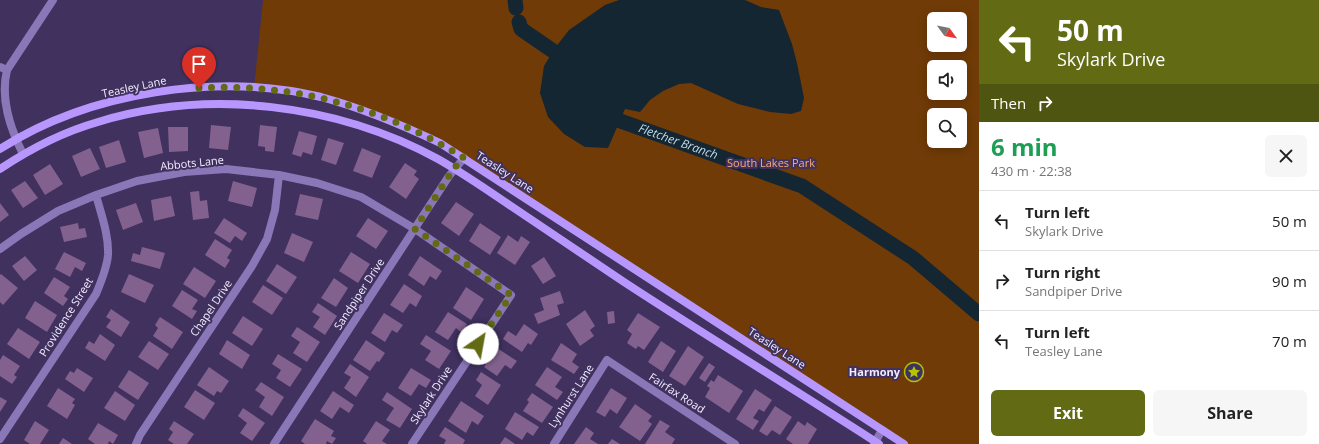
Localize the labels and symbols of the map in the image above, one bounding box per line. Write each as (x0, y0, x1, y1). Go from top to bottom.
north arrow (927, 12, 967, 52)
pin (182, 47, 216, 88)
street label: Teasley Lane (100, 72, 168, 101)
water label: Fletcher Branch (636, 119, 720, 163)
street label: Teasley Lane (474, 147, 537, 196)
street label: Abbots Lane (159, 152, 224, 173)
park label: South Lakes Park (727, 155, 815, 170)
street label: Sandpiper Drive (330, 255, 387, 332)
street label: Providence Street (35, 274, 96, 359)
street label: Chapel Drive (186, 276, 235, 339)
position arrow (457, 323, 499, 365)
street label: Teasley Lane (746, 323, 809, 372)
street label: Lynhurst Lane (544, 361, 597, 430)
place icon: Harmony (903, 361, 925, 383)
street label: Skylark Drive (406, 363, 455, 427)
place label: Harmony (849, 364, 901, 379)
street label: Fairfax Road (646, 369, 708, 416)

